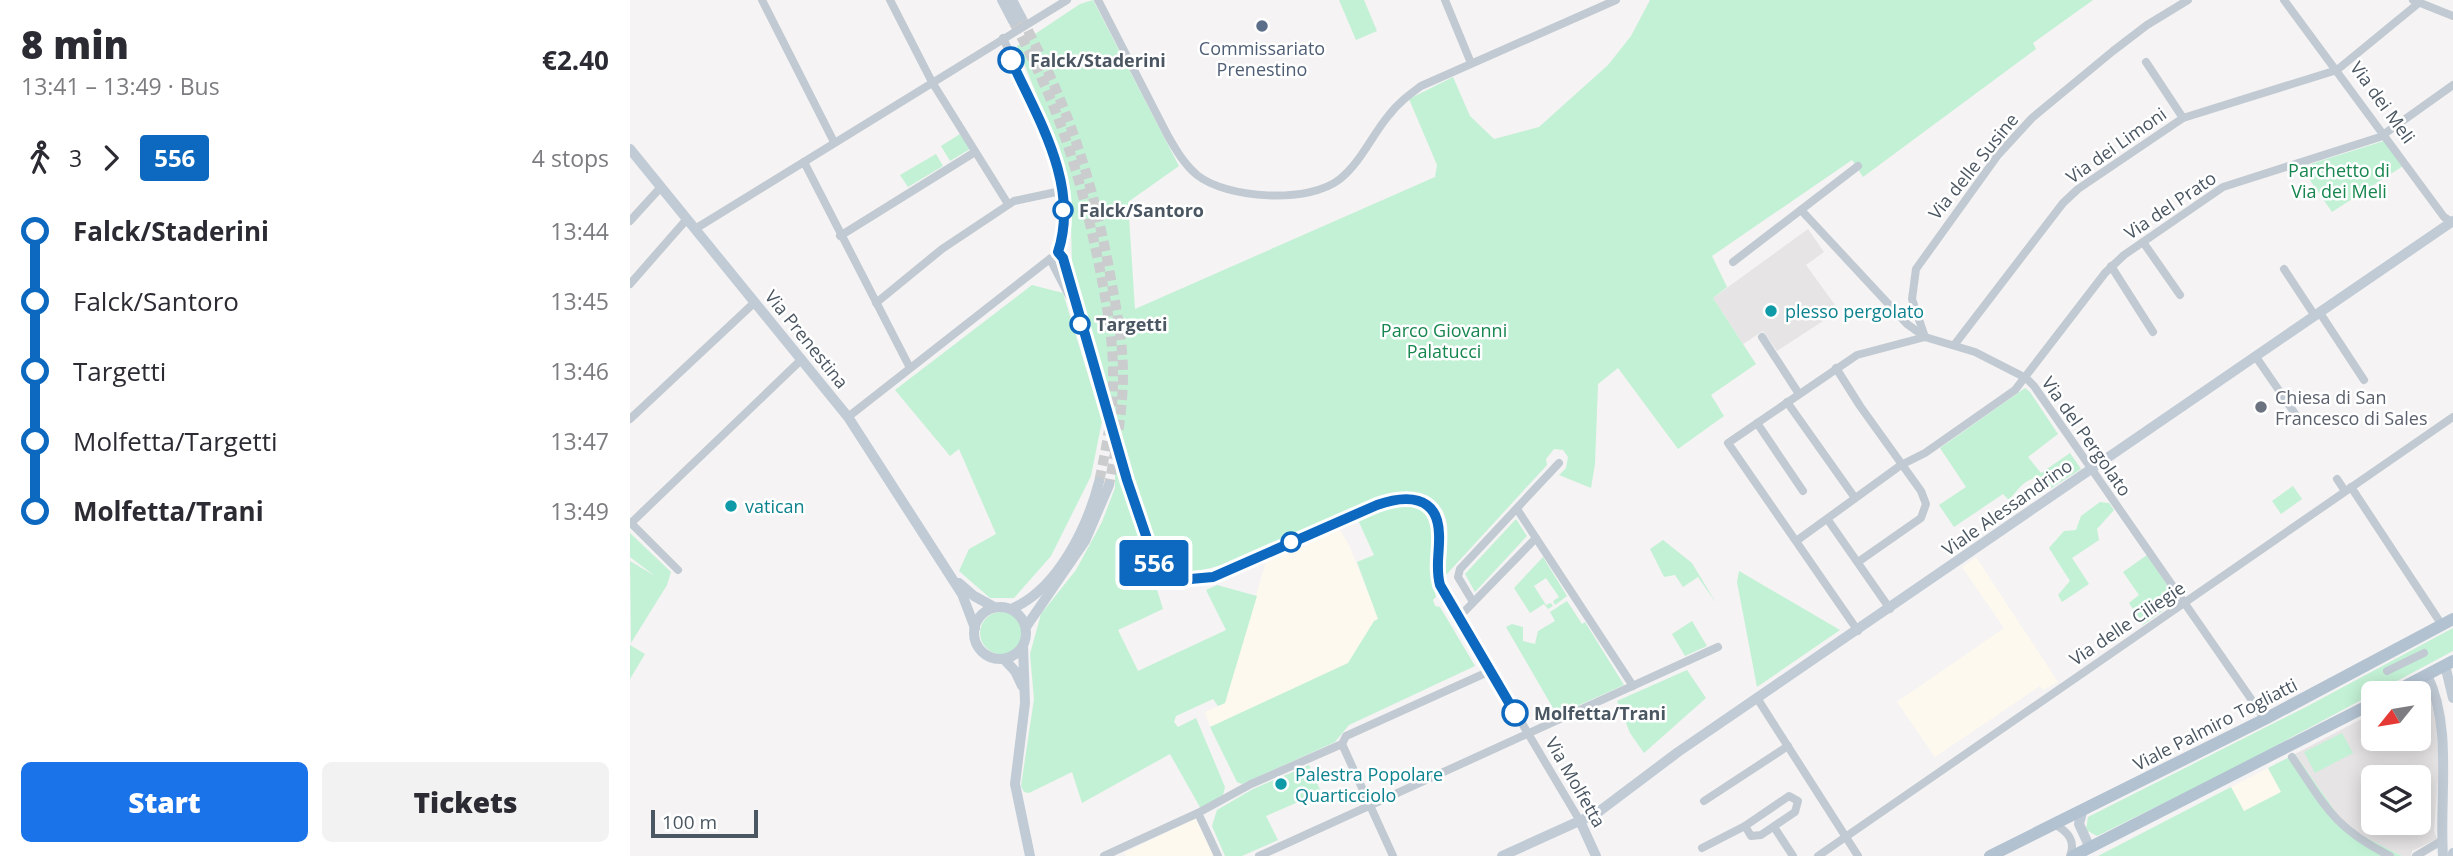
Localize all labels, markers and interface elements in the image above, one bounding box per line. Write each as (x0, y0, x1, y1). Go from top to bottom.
text: 8 min (21, 18, 129, 70)
marker: Commissariato Prenestino (1254, 18, 1270, 34)
place label: Commissariato Prenestino (1199, 36, 1325, 81)
text: €2.40 (542, 42, 609, 78)
marker: Falck/Staderini (998, 47, 1024, 73)
place label: Falck/Staderini (1030, 48, 1166, 72)
street label: Via dei Meli (2345, 56, 2421, 148)
text: 13:41 – 13:49 · Bus (21, 70, 220, 102)
street label: Via dei Limoni (2061, 102, 2171, 188)
street label: Via delle Susine (1923, 108, 2023, 224)
icon: walk (21, 139, 59, 177)
icon: forward (92, 139, 130, 177)
text: 556 (154, 141, 195, 174)
text: 3 (69, 142, 82, 174)
text: 4 stops (532, 142, 609, 174)
park label: Parchetto di Via dei Meli (2288, 158, 2390, 203)
street label: Via del Prato (2119, 165, 2221, 245)
place label: Falck/Santoro (1079, 198, 1204, 222)
marker: Falck/Santoro (1053, 200, 1073, 220)
text: Falck/Staderini (73, 213, 269, 249)
text: 13:44 (550, 215, 609, 247)
text: Falck/Santoro (73, 283, 239, 319)
text: 13:45 (550, 285, 609, 317)
street label: Via Prenestina (760, 285, 854, 393)
place label: plesso pergolato (1785, 299, 1924, 323)
marker: plesso pergolato (1763, 303, 1779, 319)
place label: Targetti (1096, 312, 1167, 336)
marker: Targetti (1070, 314, 1090, 334)
park label: Parco Giovanni Palatucci (1381, 318, 1507, 363)
text: Targetti (73, 353, 166, 389)
text: 13:46 (550, 355, 609, 387)
street label: Via del Pergolato (2037, 371, 2137, 501)
place label: Chiesa di San Francesco di Sales (2275, 385, 2427, 430)
marker: Chiesa di San Francesco di Sales (2253, 399, 2269, 415)
text: Molfetta/Targetti (73, 423, 278, 459)
text: 13:47 (550, 425, 609, 457)
street label: Viale Alessandrino (1937, 453, 2077, 561)
text: Molfetta/Trani (73, 493, 264, 529)
place label: vatican (745, 494, 805, 518)
text: 13:49 (550, 495, 609, 527)
marker: vatican (723, 498, 739, 514)
unlabelled marker (1281, 532, 1301, 552)
line badge: 556 (1114, 540, 1194, 586)
text: 556 (1133, 546, 1175, 579)
street label: Via delle Ciliegie (2065, 575, 2189, 671)
street label: Viale Palmiro Togliatti (2129, 672, 2301, 776)
north arrow (2361, 681, 2431, 751)
map controls (2361, 681, 2431, 835)
marker: Molfetta/Trani (1502, 700, 1528, 726)
place label: Molfetta/Trani (1534, 701, 1666, 725)
street label: Via Molfetta (1540, 732, 1612, 832)
button: Start (21, 762, 308, 842)
button: Tickets (322, 762, 609, 842)
place label: Palestra Popolare Quarticciolo (1295, 762, 1443, 807)
button: layers (2361, 765, 2431, 835)
marker: Palestra Popolare Quarticciolo (1273, 776, 1289, 792)
scale bar (651, 807, 758, 839)
text: 100 m (662, 809, 717, 835)

